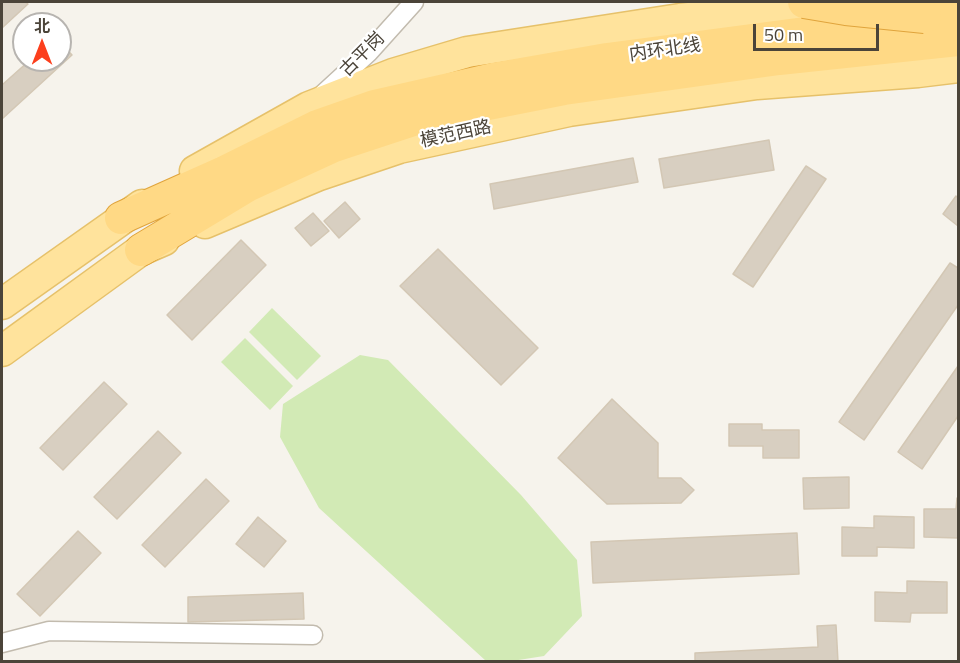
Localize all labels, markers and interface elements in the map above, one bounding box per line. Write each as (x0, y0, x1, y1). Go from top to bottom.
north arrow (12, 12, 72, 72)
scale bar (756, 12, 882, 50)
text: 北 (34, 14, 50, 38)
text: 50 m (764, 21, 803, 48)
street label: 古平岗 (336, 28, 390, 82)
street label: 内环北线 (628, 35, 702, 67)
street label: 模范西路 (419, 117, 493, 153)

